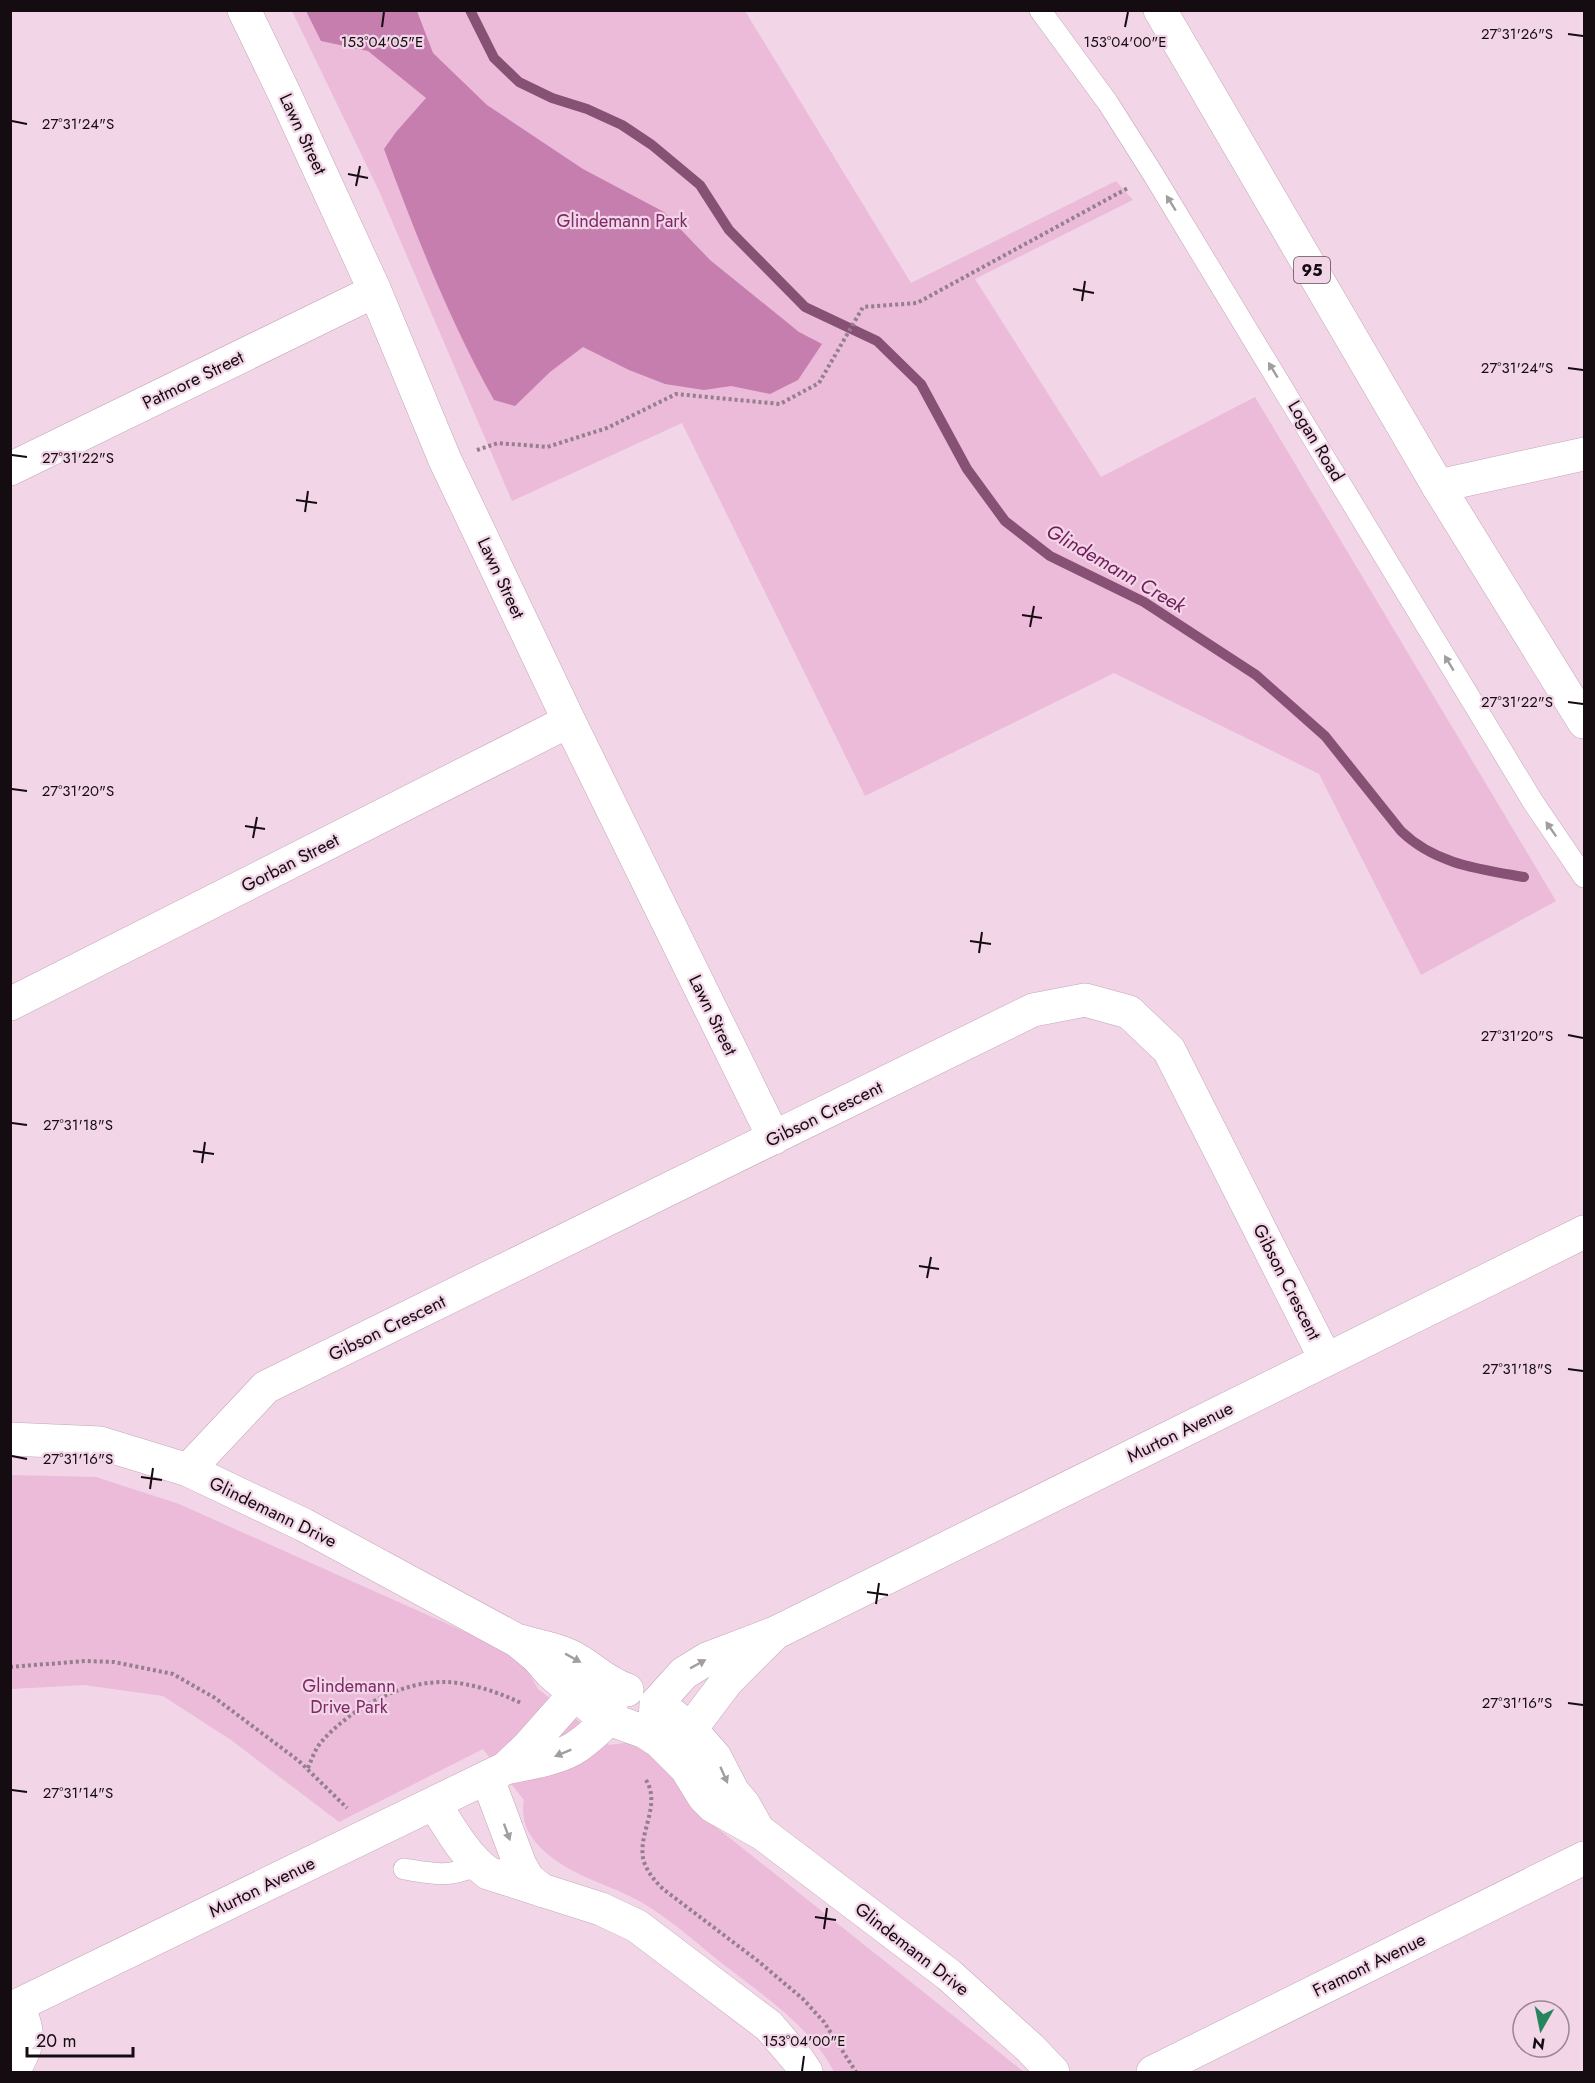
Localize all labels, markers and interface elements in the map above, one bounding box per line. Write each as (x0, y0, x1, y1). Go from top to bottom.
text: 27°31'26"S (1481, 23, 1553, 45)
text: 153°04'05"E (341, 31, 423, 53)
text: 153°04'00"E (1084, 31, 1166, 53)
street label: Lawn Street (273, 89, 333, 179)
text: 27°31'24"S (42, 113, 114, 135)
one-way arrow (1166, 195, 1177, 211)
park label: Glindemann Park (557, 208, 687, 234)
road number: 95 (1294, 257, 1330, 283)
street label: Patmore Street (138, 344, 249, 416)
text: 27°31'24"S (1481, 357, 1553, 379)
one-way arrow (1267, 362, 1278, 378)
street label: Logan Road (1282, 396, 1350, 486)
text: 27°31'22"S (42, 447, 114, 469)
water label: Glindemann Creek (1041, 517, 1192, 621)
street label: Lawn Street (471, 533, 531, 623)
one-way arrow (1443, 655, 1454, 671)
text: 27°31'22"S (1481, 691, 1553, 713)
text: 27°31'20"S (42, 780, 114, 802)
one-way arrow (1545, 821, 1557, 837)
street label: Gorban Street (237, 827, 344, 899)
street label: Lawn Street (682, 970, 744, 1060)
text: 27°31'20"S (1481, 1025, 1553, 1047)
street label: Gibson Crescent (761, 1074, 887, 1154)
text: 27°31'18"S (43, 1114, 113, 1136)
street label: Gibson Crescent (1247, 1219, 1328, 1345)
street label: Gibson Crescent (324, 1288, 450, 1368)
text: 27°31'18"S (1482, 1358, 1552, 1380)
street label: Murton Avenue (1122, 1395, 1238, 1469)
text: 27°31'16"S (43, 1448, 113, 1470)
street label: Glindemann Drive (205, 1470, 341, 1554)
one-way arrow (565, 1653, 582, 1663)
one-way arrow (690, 1659, 707, 1669)
park label: Glindemann Drive Park (302, 1673, 396, 1720)
text: 27°31'16"S (1482, 1692, 1552, 1714)
one-way arrow (554, 1749, 572, 1758)
one-way arrow (719, 1766, 729, 1784)
text: 27°31'14"S (43, 1782, 113, 1804)
one-way arrow (503, 1823, 513, 1841)
street label: Murton Avenue (204, 1850, 320, 1924)
street label: Glindemann Drive (849, 1896, 975, 2002)
street label: Framont Avenue (1308, 1926, 1430, 2004)
north arrow (1511, 1999, 1571, 2059)
scale bar (27, 2020, 134, 2058)
text: 20 m (36, 2028, 76, 2054)
text: 153°04'00"E (763, 2030, 845, 2052)
text: N (1531, 2031, 1547, 2056)

